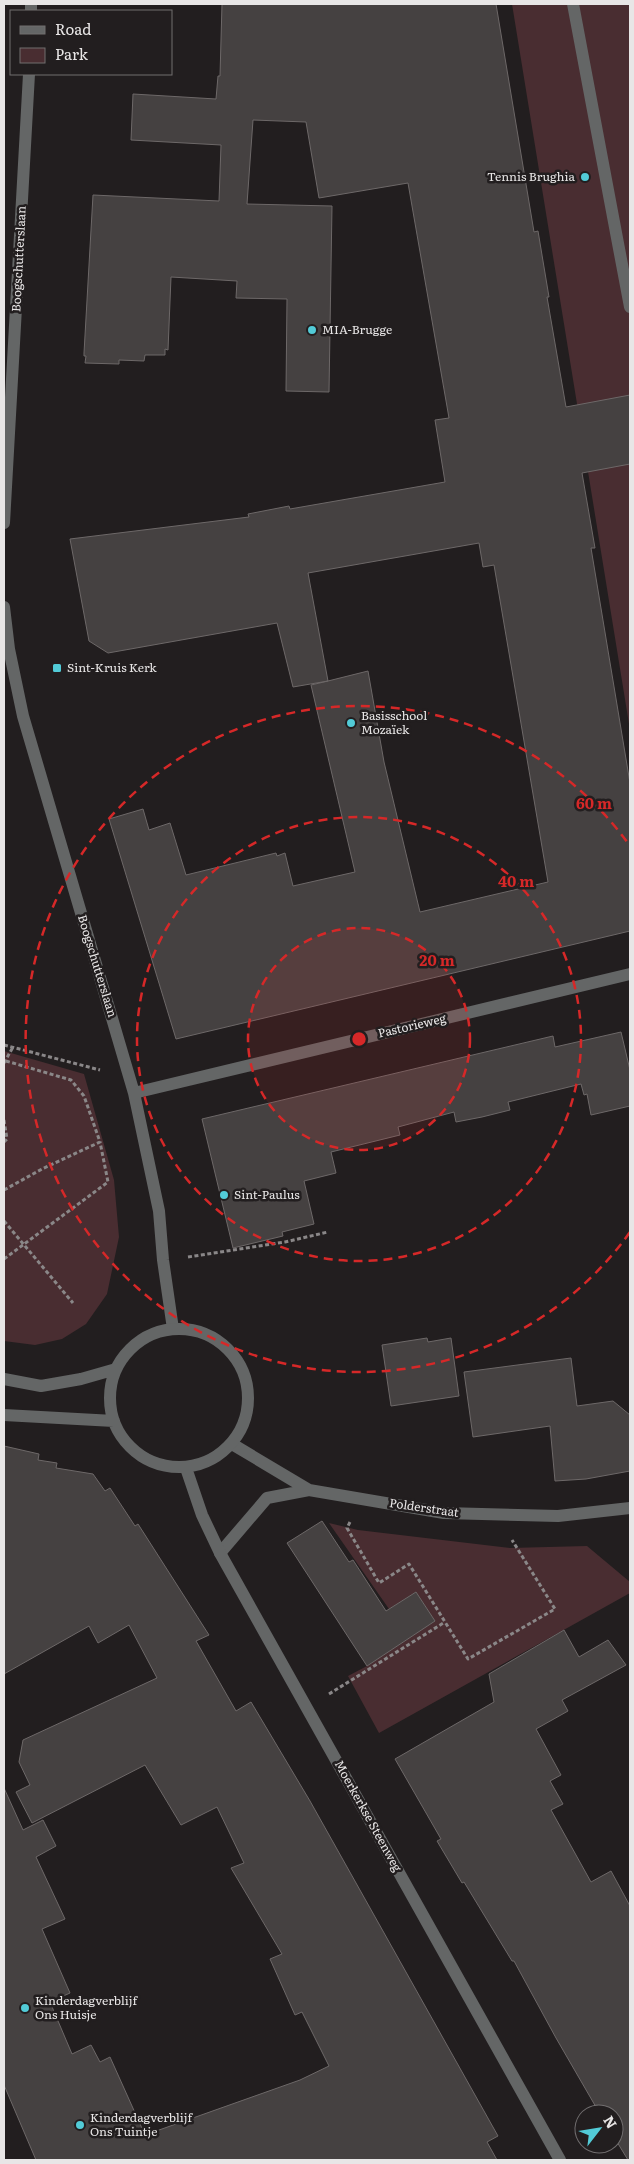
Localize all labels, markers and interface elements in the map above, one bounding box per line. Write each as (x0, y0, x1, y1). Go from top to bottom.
legend (10, 10, 172, 75)
text: Road (55, 17, 91, 40)
text: Park (55, 42, 89, 65)
place label: Tennis Brughia (487, 167, 576, 185)
marker: Tennis Brughia (579, 171, 591, 183)
street label: Boogschutterslaan (6, 205, 30, 313)
place label: MIA-Brugge (322, 320, 392, 338)
marker: MIA-Brugge (306, 324, 318, 336)
place label: Sint-Kruis Kerk (67, 658, 157, 676)
marker: Sint-Kruis Kerk (51, 662, 63, 674)
place label: Basisschool Mozaïek (361, 706, 427, 738)
marker: Basisschool Mozaïek (345, 717, 357, 729)
text: 60 m (576, 791, 612, 814)
text: 40 m (498, 869, 534, 892)
street label: Boogschutterslaan (74, 912, 122, 1019)
text: 20 m (419, 948, 455, 971)
street label: Pastorieweg (376, 1008, 448, 1042)
centre of rings (350, 1030, 368, 1048)
place label: Sint-Paulus (234, 1185, 300, 1203)
marker: Sint-Paulus (218, 1189, 230, 1201)
street label: Polderstraat (388, 1493, 460, 1521)
street label: Moerkerkse Steenweg (331, 1756, 407, 1875)
place label: Kinderdagverblijf Ons Huisje (35, 1991, 138, 2023)
marker: Kinderdagverblijf Ons Huisje (19, 2002, 31, 2014)
north arrow (574, 2104, 624, 2154)
place label: Kinderdagverblijf Ons Tuintje (90, 2108, 193, 2140)
text: N (599, 2112, 623, 2132)
marker: Kinderdagverblijf Ons Tuintje (74, 2119, 86, 2131)

